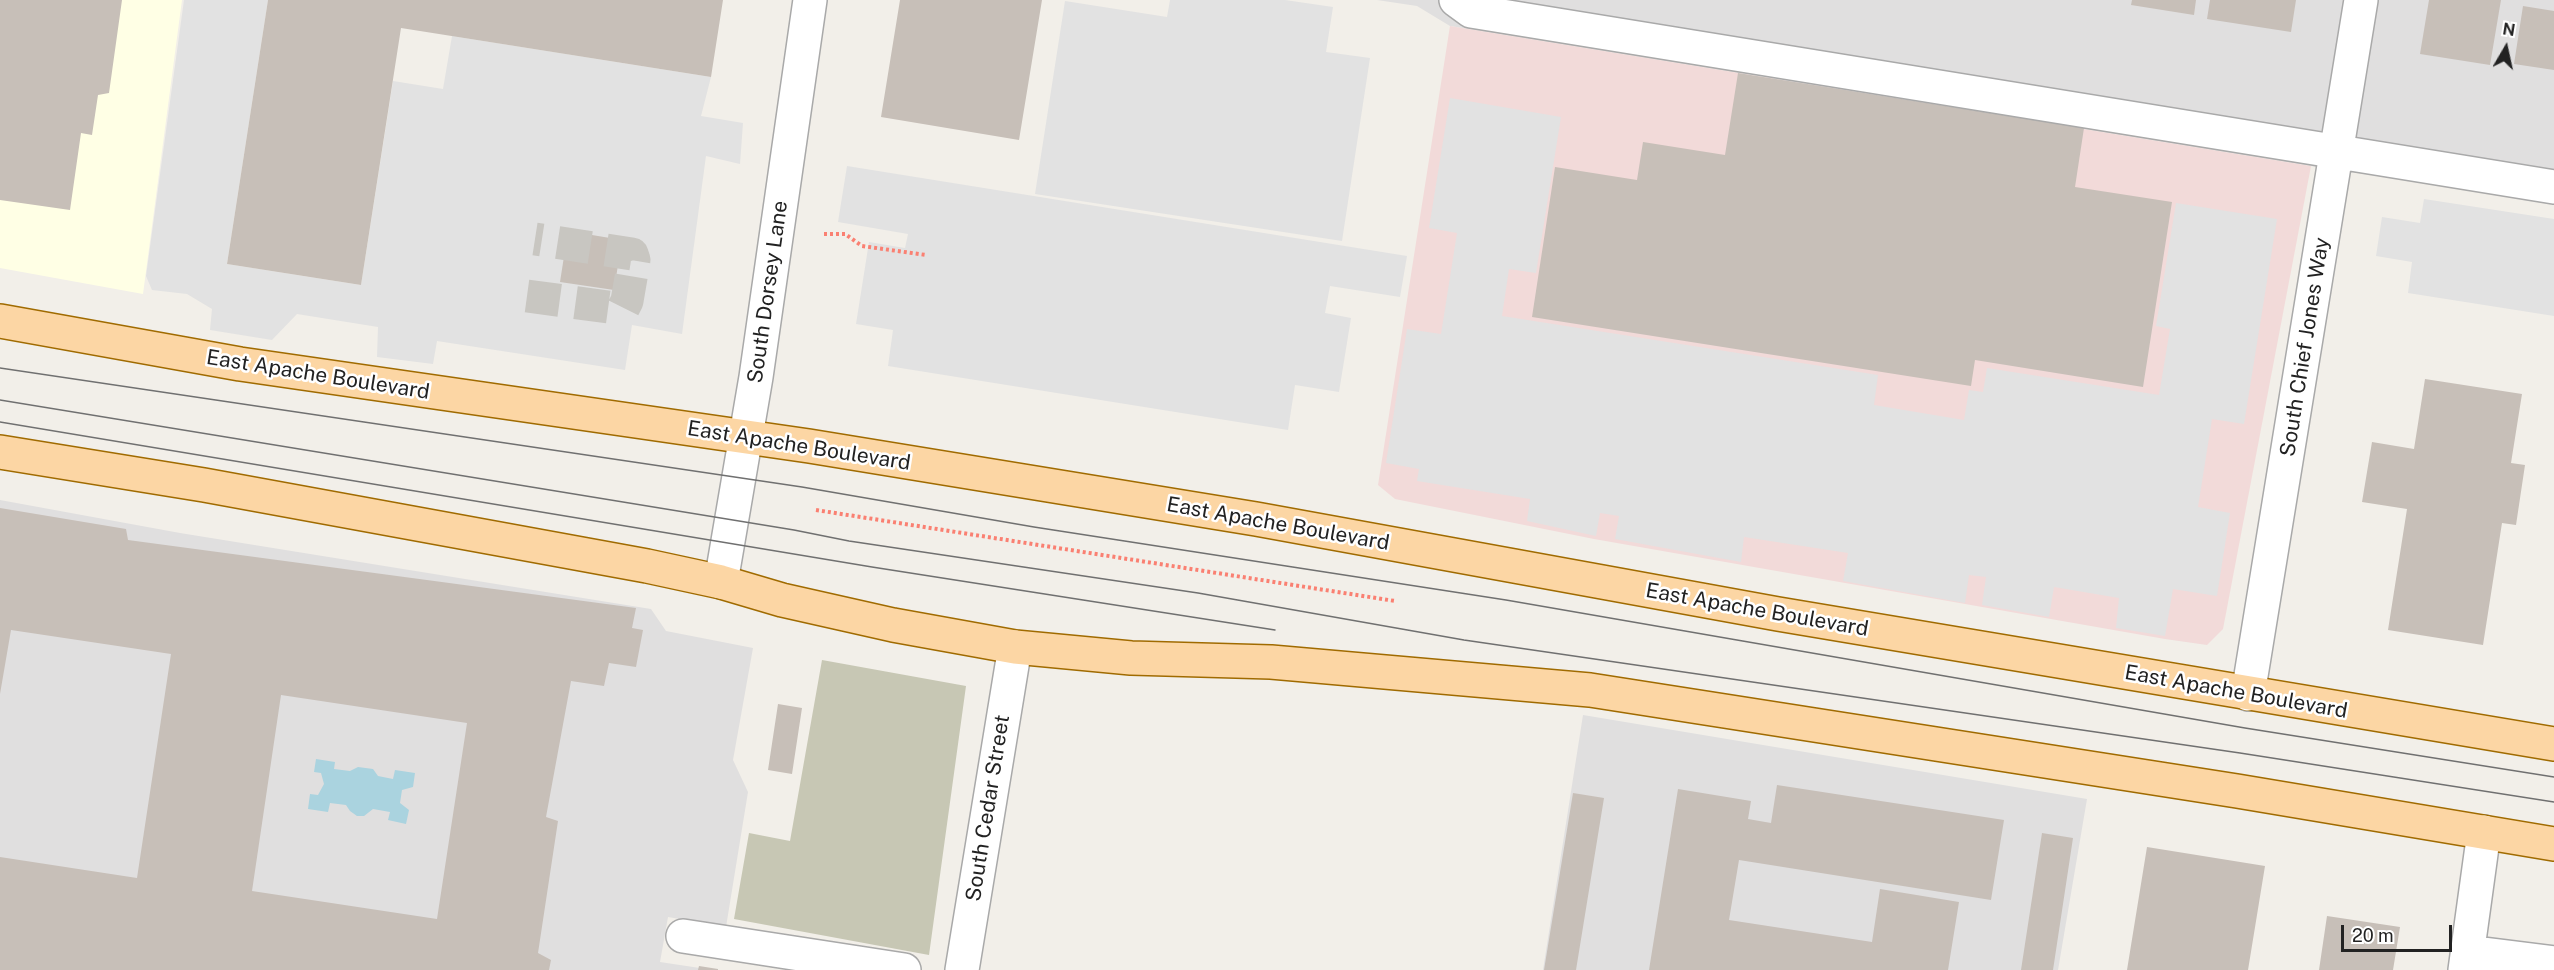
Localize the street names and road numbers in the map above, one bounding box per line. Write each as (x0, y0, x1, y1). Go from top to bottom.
street label: South Dorsey Lane (743, 199, 793, 385)
street label: South Chief Jones Way (2275, 236, 2335, 458)
street label: East Apache Boulevard (205, 345, 431, 405)
street label: East Apache Boulevard (686, 416, 912, 476)
street label: East Apache Boulevard (1165, 492, 1391, 556)
street label: East Apache Boulevard (1644, 578, 1870, 642)
street label: East Apache Boulevard (2123, 660, 2349, 724)
street label: South Cedar Street (961, 713, 1015, 903)

